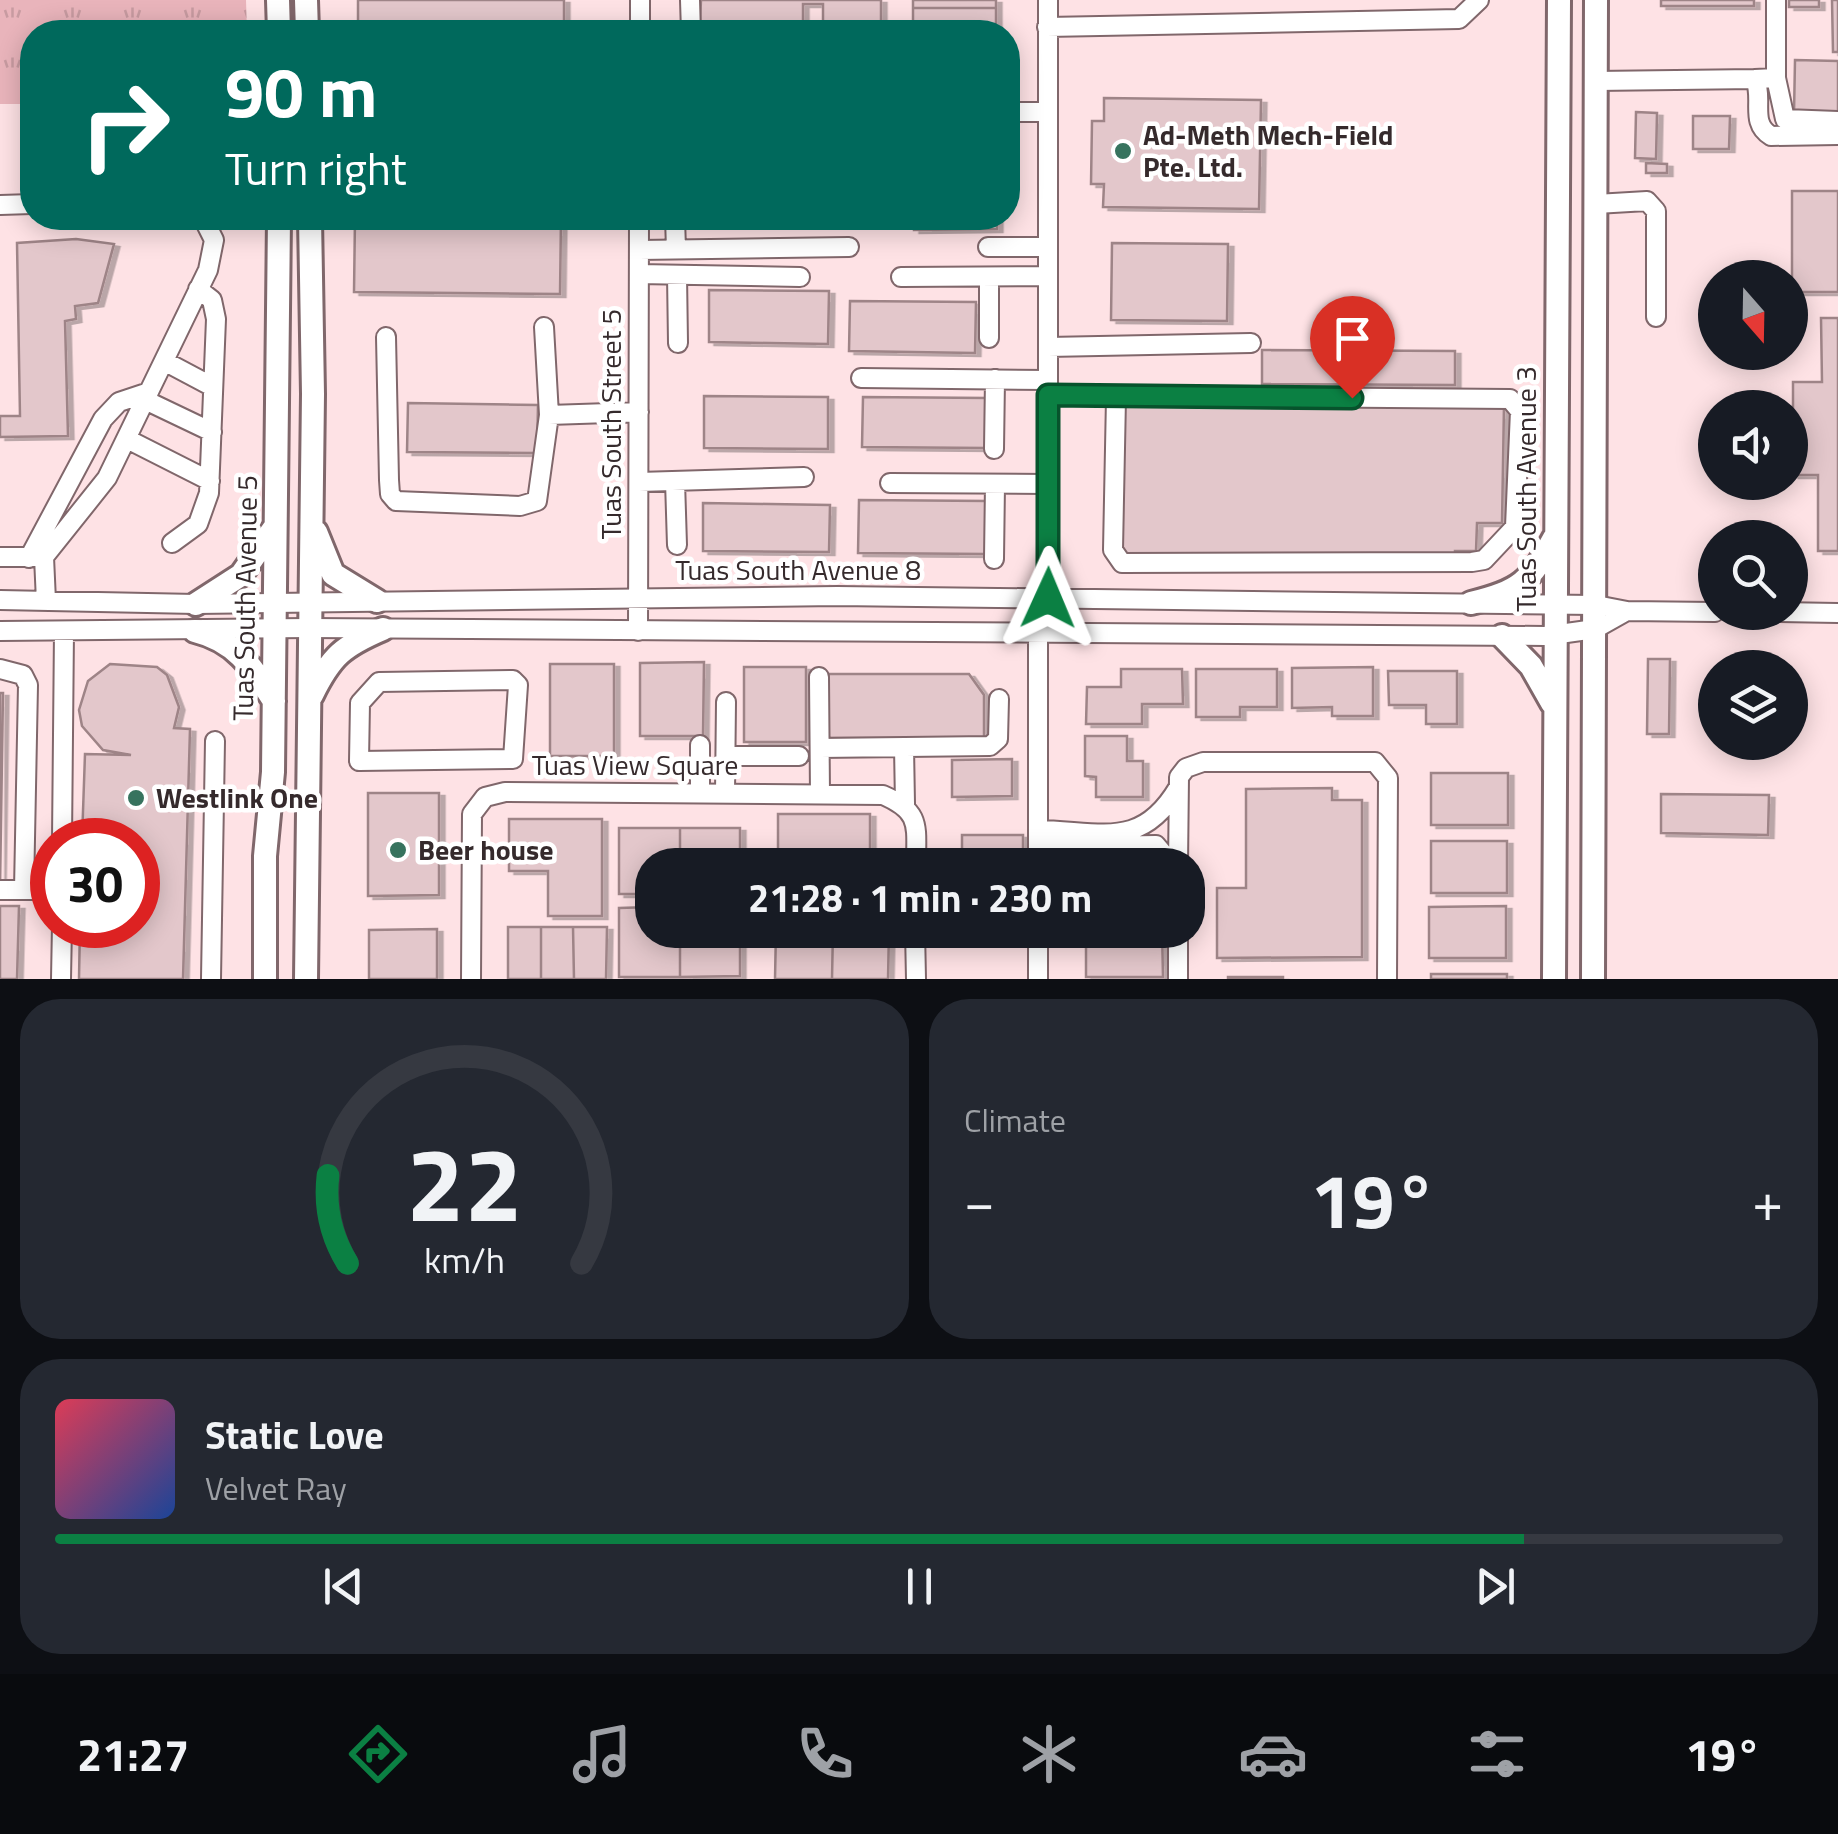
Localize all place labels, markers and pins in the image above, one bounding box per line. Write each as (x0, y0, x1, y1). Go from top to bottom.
place label: Ad-Meth Mech-Field Pte. Ltd. (1143, 113, 1393, 188)
marker: Ad-Meth Mech-Field Pte. Ltd. (1112, 140, 1134, 162)
pin (1310, 296, 1395, 399)
place label: Westlink One (156, 776, 318, 819)
marker: Westlink One (125, 787, 147, 809)
place label: Beer house (418, 828, 554, 871)
marker: Beer house (387, 839, 409, 861)

